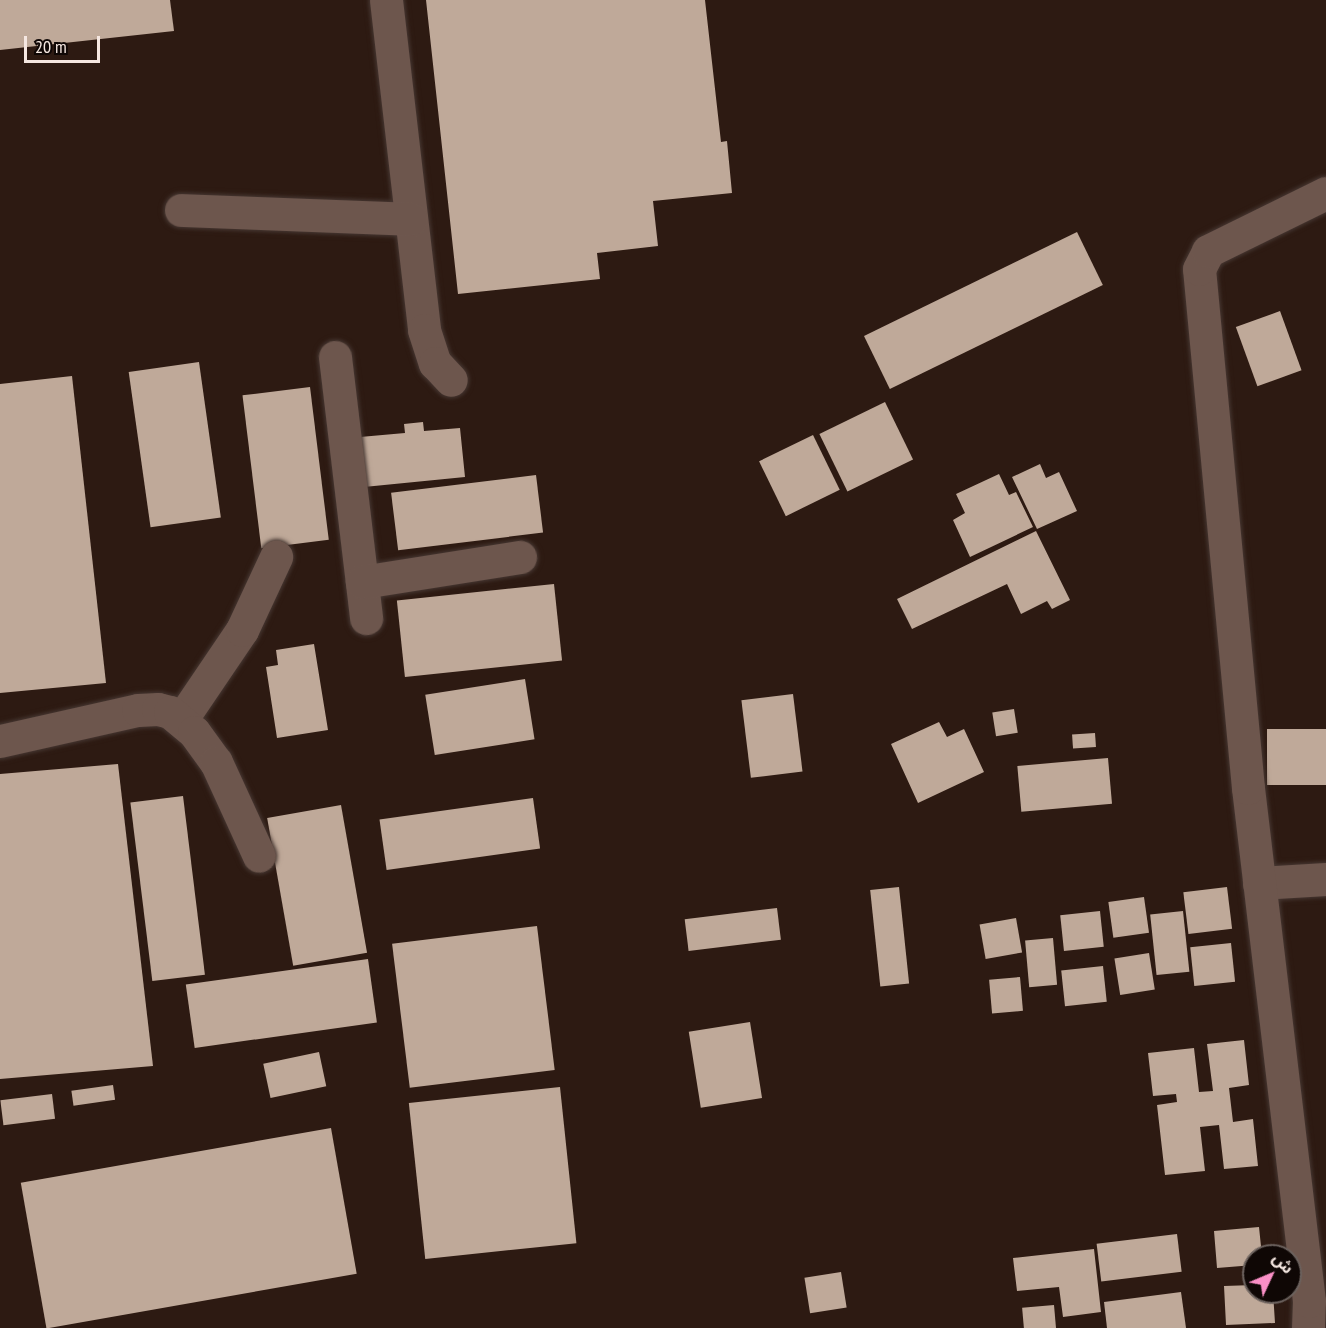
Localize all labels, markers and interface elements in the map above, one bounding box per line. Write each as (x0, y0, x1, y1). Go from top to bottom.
scale bar (27, 24, 104, 62)
text: 20 m (35, 35, 67, 58)
north arrow (1242, 1244, 1302, 1304)
text: ش (1269, 1248, 1298, 1278)

